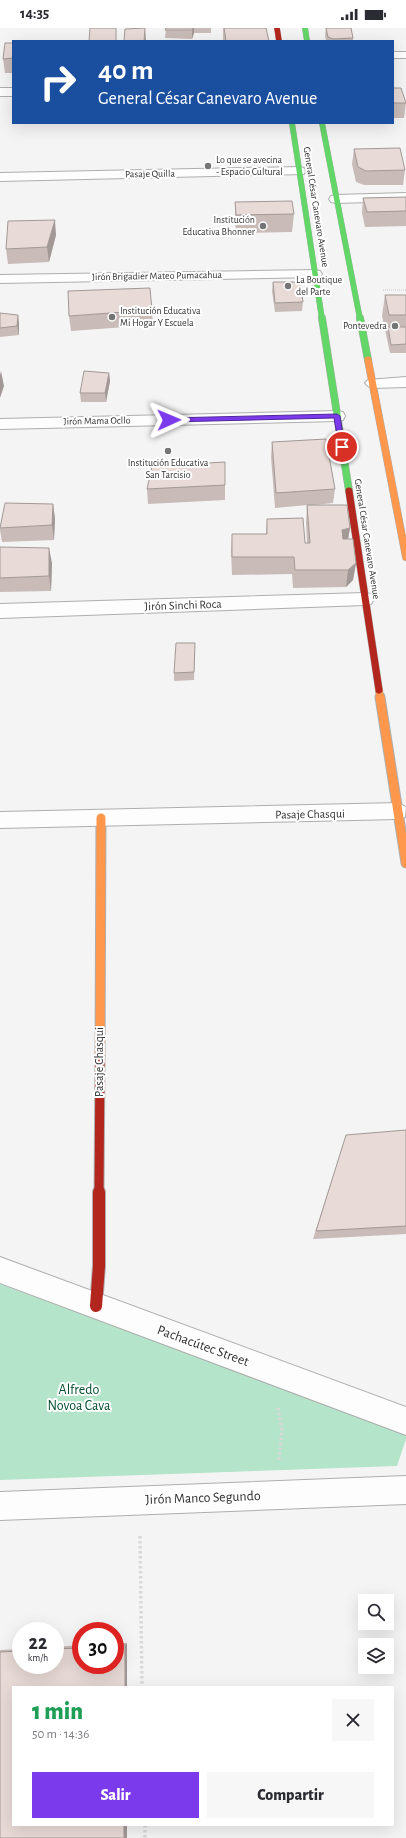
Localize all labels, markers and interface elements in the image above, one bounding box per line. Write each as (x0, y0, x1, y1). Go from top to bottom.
text: 14:35 (20, 6, 49, 21)
icon: right (32, 56, 84, 108)
text: 40 m (98, 57, 154, 85)
text: General César Canevaro Avenue (98, 90, 317, 108)
street label: General César Canevaro Avenue (302, 146, 331, 268)
place label: Lo que se avecina - Espacio Cultural (216, 155, 283, 177)
marker: Lo que se avecina - Espacio Cultural (203, 161, 213, 171)
street label: Pasaje Quilla (125, 169, 176, 179)
place label: Institución Educativa Bhonner (182, 215, 256, 237)
marker: Institución Educativa Bhonner (258, 221, 268, 231)
street label: Jirón Brigadier Mateo Pumacahua (92, 270, 223, 282)
place label: La Boutique del Parte (296, 275, 343, 297)
marker: La Boutique del Parte (283, 281, 293, 291)
place label: Institución Educativa Mi Hogar Y Escuela (120, 306, 201, 328)
marker: Institución Educativa Mi Hogar Y Escuela (107, 312, 117, 322)
place label: Pontevedra (343, 321, 387, 331)
marker: Pontevedra (390, 321, 400, 331)
position arrow (148, 399, 190, 441)
street label: Jirón Mama Ocllo (63, 415, 131, 427)
pin (325, 430, 359, 464)
icon: arrive (331, 436, 353, 458)
marker: Institución Educativa San Tarcisio (163, 446, 173, 456)
place label: Institución Educativa San Tarcisio (128, 458, 209, 480)
street label: General César Canevaro Avenue (353, 478, 382, 600)
street label: Jirón Sinchi Roca (144, 598, 222, 612)
street label: Pasaje Chasqui (275, 807, 345, 822)
street label: Pasaje Chasqui (93, 1027, 106, 1097)
street label: Pachacútec Street (155, 1323, 251, 1369)
park label: Alfredo Novoa Cava (47, 1383, 111, 1413)
street label: Jirón Manco Segundo (145, 1489, 261, 1507)
map controls (358, 1594, 394, 1674)
button: search (358, 1594, 394, 1630)
speed limit sign: 30 (72, 1622, 124, 1674)
text: 22 (29, 1633, 47, 1653)
button: layers (358, 1638, 394, 1674)
text: km/h (28, 1653, 48, 1663)
button: close (332, 1699, 374, 1741)
text: 1 min (32, 1700, 83, 1724)
text: 50 m · 14:36 (32, 1728, 89, 1741)
button: Salir (32, 1772, 199, 1818)
button: Compartir (207, 1772, 374, 1818)

